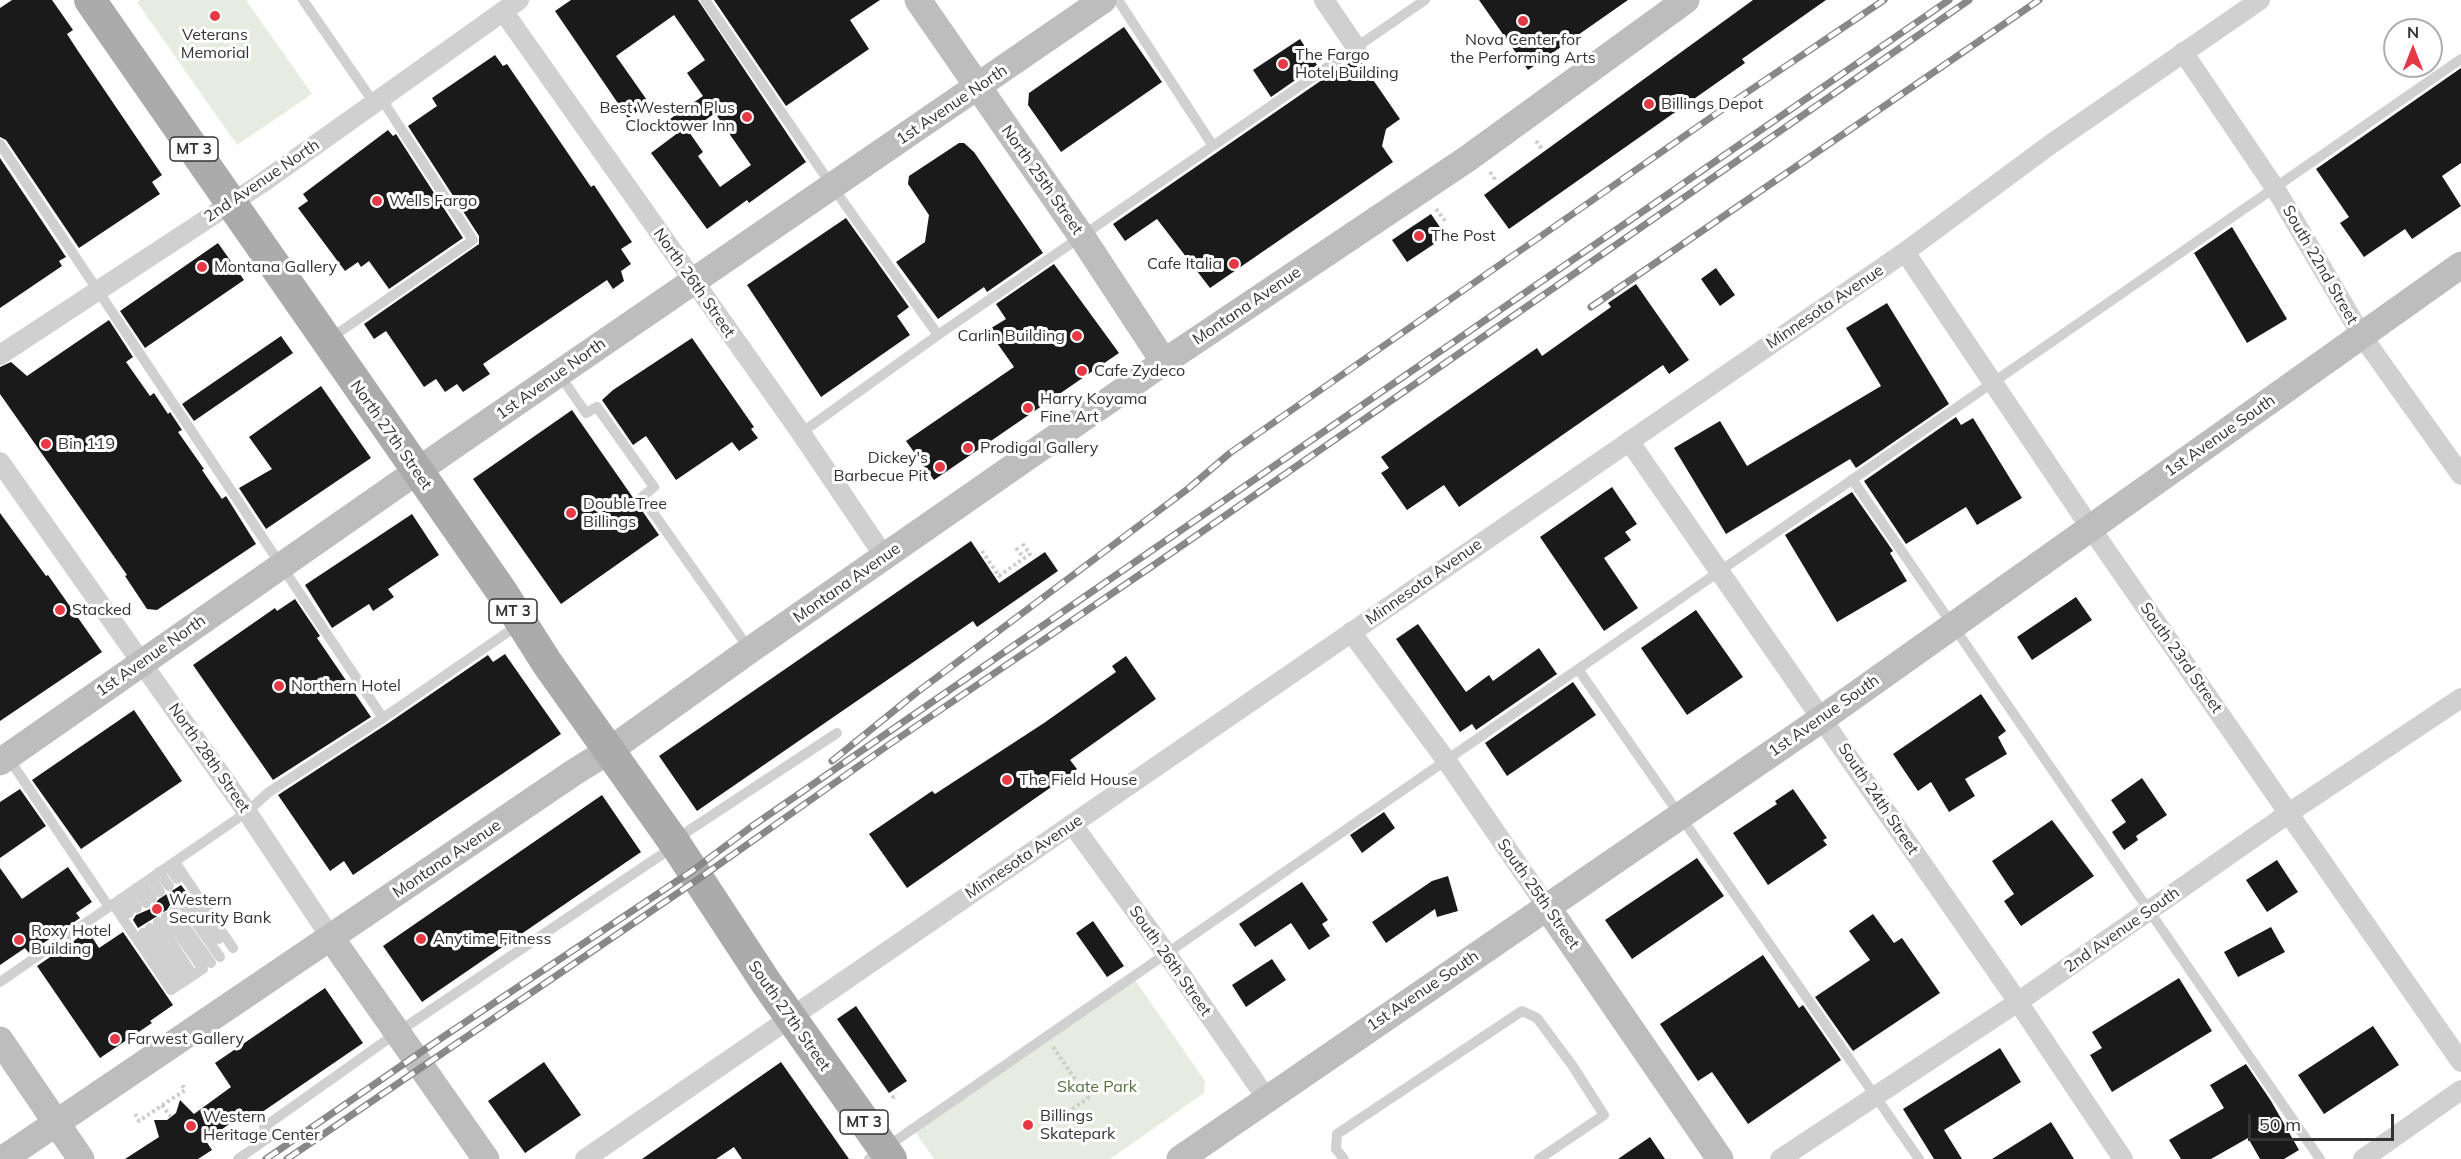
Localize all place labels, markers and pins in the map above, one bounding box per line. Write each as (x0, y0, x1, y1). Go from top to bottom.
marker: Veterans Memorial (208, 9, 222, 23)
marker: Nova Center for the Performing Arts (1516, 14, 1530, 28)
place label: Veterans Memorial (181, 25, 249, 63)
place label: Nova Center for the Performing Arts (1450, 30, 1596, 68)
place label: The Fargo Hotel Building (1295, 45, 1399, 83)
marker: The Fargo Hotel Building (1276, 57, 1290, 71)
place label: Billings Depot (1661, 94, 1763, 114)
marker: Billings Depot (1642, 97, 1656, 111)
place label: Best Western Plus Clocktower Inn (599, 98, 735, 136)
marker: Best Western Plus Clocktower Inn (740, 110, 754, 124)
place label: Wells Fargo (389, 191, 477, 211)
marker: Wells Fargo (370, 194, 384, 208)
place label: The Post (1431, 226, 1496, 246)
marker: The Post (1412, 229, 1426, 243)
place label: Cafe Italia (1147, 254, 1222, 274)
place label: Montana Gallery (214, 257, 337, 277)
marker: Cafe Italia (1227, 257, 1241, 271)
marker: Montana Gallery (195, 260, 209, 274)
place label: Carlin Building (958, 326, 1065, 346)
marker: Carlin Building (1070, 329, 1084, 343)
place label: Cafe Zydeco (1094, 361, 1185, 381)
marker: Cafe Zydeco (1075, 364, 1089, 378)
place label: Harry Koyama Fine Art (1040, 389, 1147, 427)
marker: Harry Koyama Fine Art (1021, 401, 1035, 415)
place label: Bin 119 (58, 434, 115, 454)
marker: Bin 119 (39, 437, 53, 451)
place label: Prodigal Gallery (980, 438, 1098, 458)
marker: Prodigal Gallery (961, 441, 975, 455)
place label: Dickey's Barbecue Pit (834, 448, 928, 486)
marker: Dickey's Barbecue Pit (933, 460, 947, 474)
place label: DoubleTree Billings (583, 494, 667, 532)
marker: DoubleTree Billings (564, 506, 578, 520)
place label: Stacked (72, 600, 131, 620)
marker: Stacked (53, 603, 67, 617)
place label: Northern Hotel (291, 676, 401, 696)
marker: Northern Hotel (272, 679, 286, 693)
place label: The Field House (1019, 770, 1137, 790)
marker: The Field House (1000, 773, 1014, 787)
place label: Western Security Bank (169, 890, 271, 928)
marker: Western Security Bank (150, 902, 164, 916)
place label: Roxy Hotel Building (31, 921, 111, 959)
place label: Anytime Fitness (433, 929, 551, 949)
marker: Anytime Fitness (414, 932, 428, 946)
marker: Roxy Hotel Building (12, 933, 26, 947)
place label: Farwest Gallery (127, 1029, 244, 1049)
marker: Farwest Gallery (108, 1032, 122, 1046)
place label: Billings Skatepark (1040, 1106, 1115, 1144)
place label: Western Heritage Center (203, 1107, 320, 1145)
marker: Billings Skatepark (1021, 1118, 1035, 1132)
marker: Western Heritage Center (184, 1119, 198, 1133)

